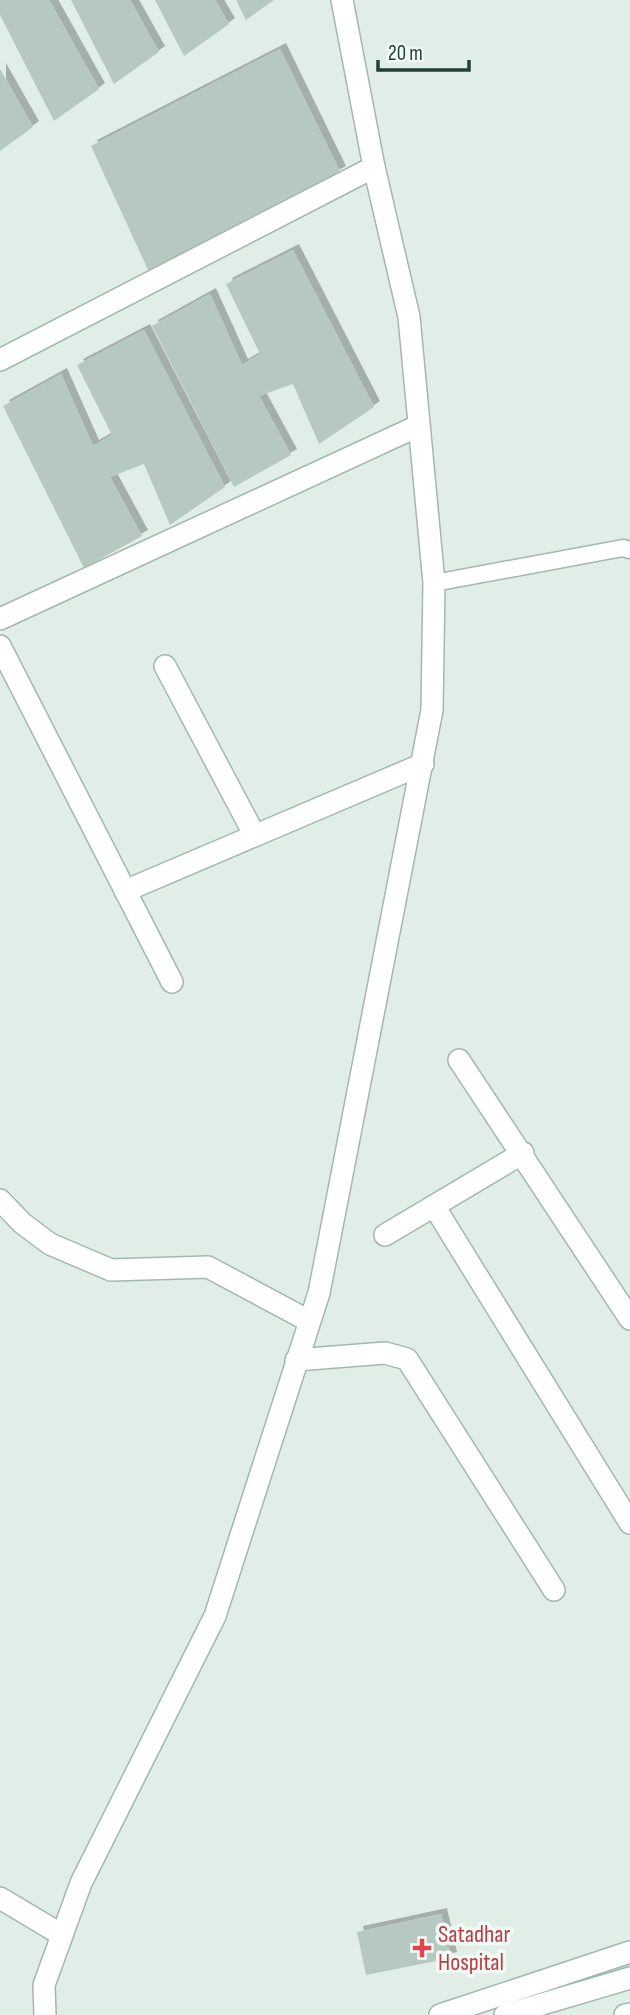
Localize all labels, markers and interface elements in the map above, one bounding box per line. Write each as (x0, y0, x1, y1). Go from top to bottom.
scale bar (378, 28, 469, 72)
text: 20 m (388, 41, 423, 66)
place label: Satadhar Hospital (438, 1920, 510, 1977)
marker: Satadhar Hospital (412, 1938, 432, 1958)

